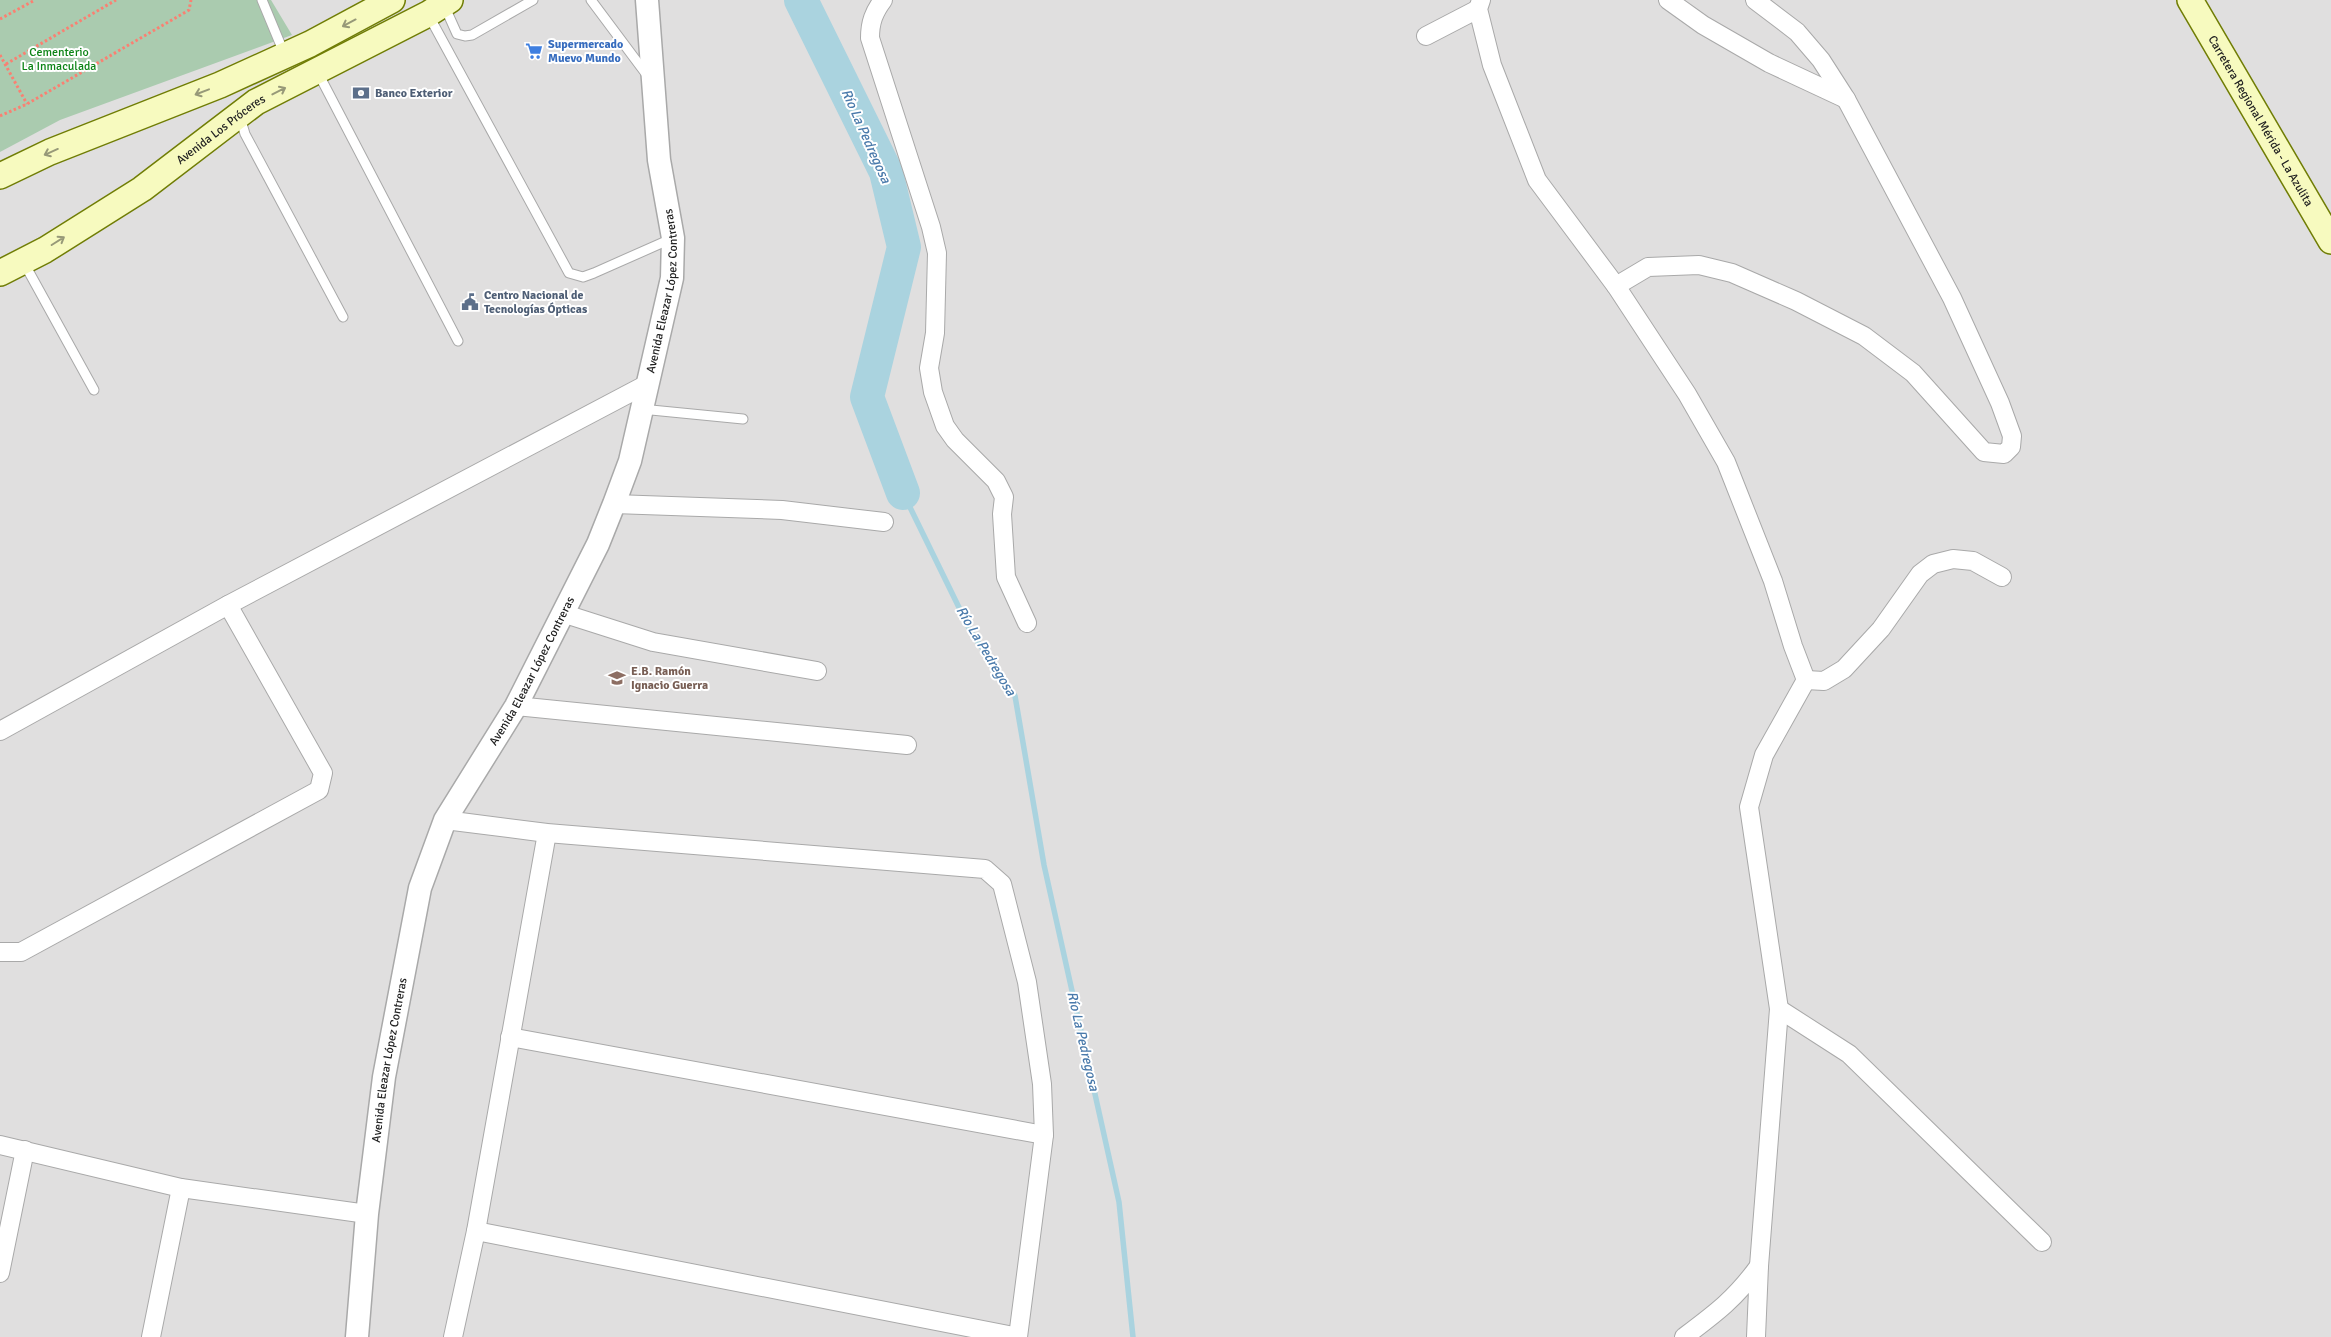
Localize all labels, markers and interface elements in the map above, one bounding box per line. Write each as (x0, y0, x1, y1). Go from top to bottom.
one-way arrow (341, 18, 356, 28)
street label: Carretera Regional Mérida - La Azulita (2205, 33, 2317, 209)
place label: Supermercado Muevo Mundo (548, 37, 623, 66)
supermarket icon: Supermercado Muevo Mundo (524, 41, 544, 61)
park label: Cementerio La Inmaculada (22, 45, 96, 74)
bank icon: Banco Exterior (351, 83, 371, 103)
one-way arrow (271, 86, 286, 96)
place label: Banco Exterior (375, 86, 453, 101)
water label: Río La Pedregosa (838, 86, 895, 187)
one-way arrow (195, 88, 210, 97)
street label: Avenida Los Próceres (173, 91, 268, 168)
one-way arrow (44, 147, 59, 157)
street label: Avenida Eleazar López Contreras (643, 208, 680, 375)
one-way arrow (51, 236, 65, 246)
place label: Centro Nacional de Tecnologías Ópticas (484, 288, 588, 317)
public building icon: Centro Nacional de Tecnologías Ópticas (460, 292, 480, 312)
street label: Avenida Eleazar López Contreras (486, 594, 578, 748)
water label: Río La Pedregosa (953, 603, 1020, 700)
place label: E.B. Ramón Ignacio Guerra (631, 664, 708, 693)
school or university icon: E.B. Ramón Ignacio Guerra (607, 668, 627, 688)
street label: Avenida Eleazar López Contreras (368, 976, 410, 1143)
water label: Río La Pedregosa (1063, 990, 1103, 1093)

